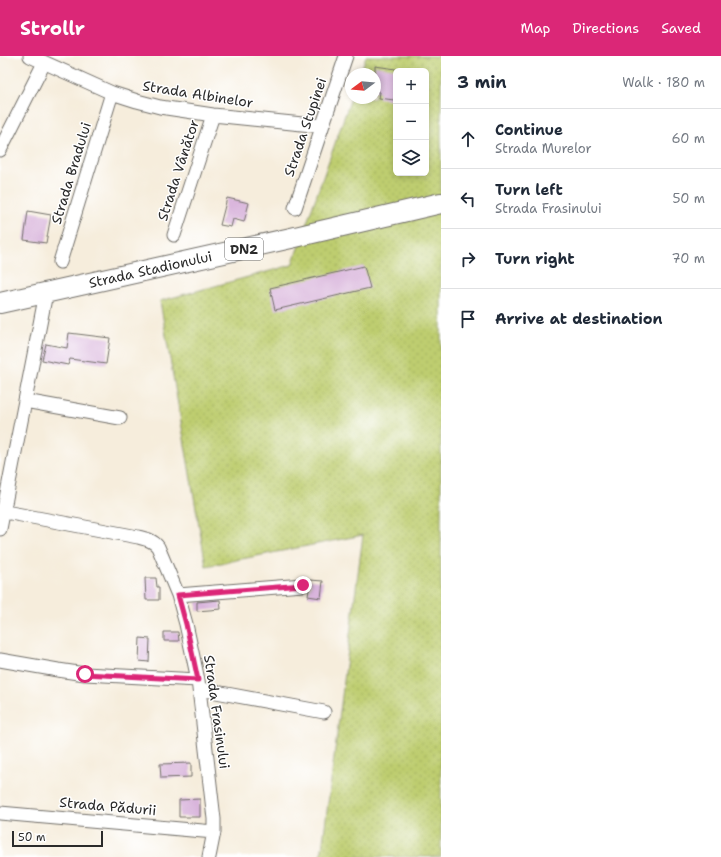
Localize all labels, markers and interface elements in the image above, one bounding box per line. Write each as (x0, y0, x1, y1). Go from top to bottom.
text: Strollr (20, 16, 85, 41)
text: Map (521, 19, 551, 37)
text: Directions (573, 19, 639, 37)
text: Saved (661, 19, 701, 37)
north arrow (345, 68, 381, 104)
map controls (393, 68, 429, 176)
button: + (393, 68, 429, 104)
text: 3 min (457, 71, 507, 93)
text: Walk · 180 m (622, 74, 705, 91)
street label: Strada Stupinei (280, 75, 330, 179)
street label: Strada Albinelor (141, 76, 255, 112)
button: − (393, 104, 429, 140)
street label: Strada Vânător (153, 117, 203, 223)
street label: Strada Bradului (47, 120, 95, 226)
text: Continue (495, 120, 563, 140)
icon: ahead (457, 128, 479, 150)
text: 60 m (672, 130, 705, 147)
button: layers (393, 140, 429, 176)
text: Strada Murelor (495, 140, 592, 157)
text: Turn left (495, 180, 563, 200)
icon: left (457, 188, 479, 210)
text: 50 m (672, 190, 705, 207)
text: Strada Frasinului (495, 200, 602, 217)
road number: DN2 (225, 238, 263, 260)
street label: Strada Stadionului (87, 247, 214, 292)
icon: right (457, 248, 479, 270)
text: Turn right (495, 249, 575, 269)
text: 70 m (671, 250, 705, 267)
icon: arrive (457, 308, 479, 330)
text: Arrive at destination (495, 309, 663, 329)
route end (294, 576, 312, 594)
street label: Strada Frasinului (200, 654, 234, 770)
route start (76, 665, 94, 683)
street label: Strada Pădurii (59, 793, 157, 819)
scale bar (12, 829, 103, 848)
text: 50 m (18, 830, 46, 845)

